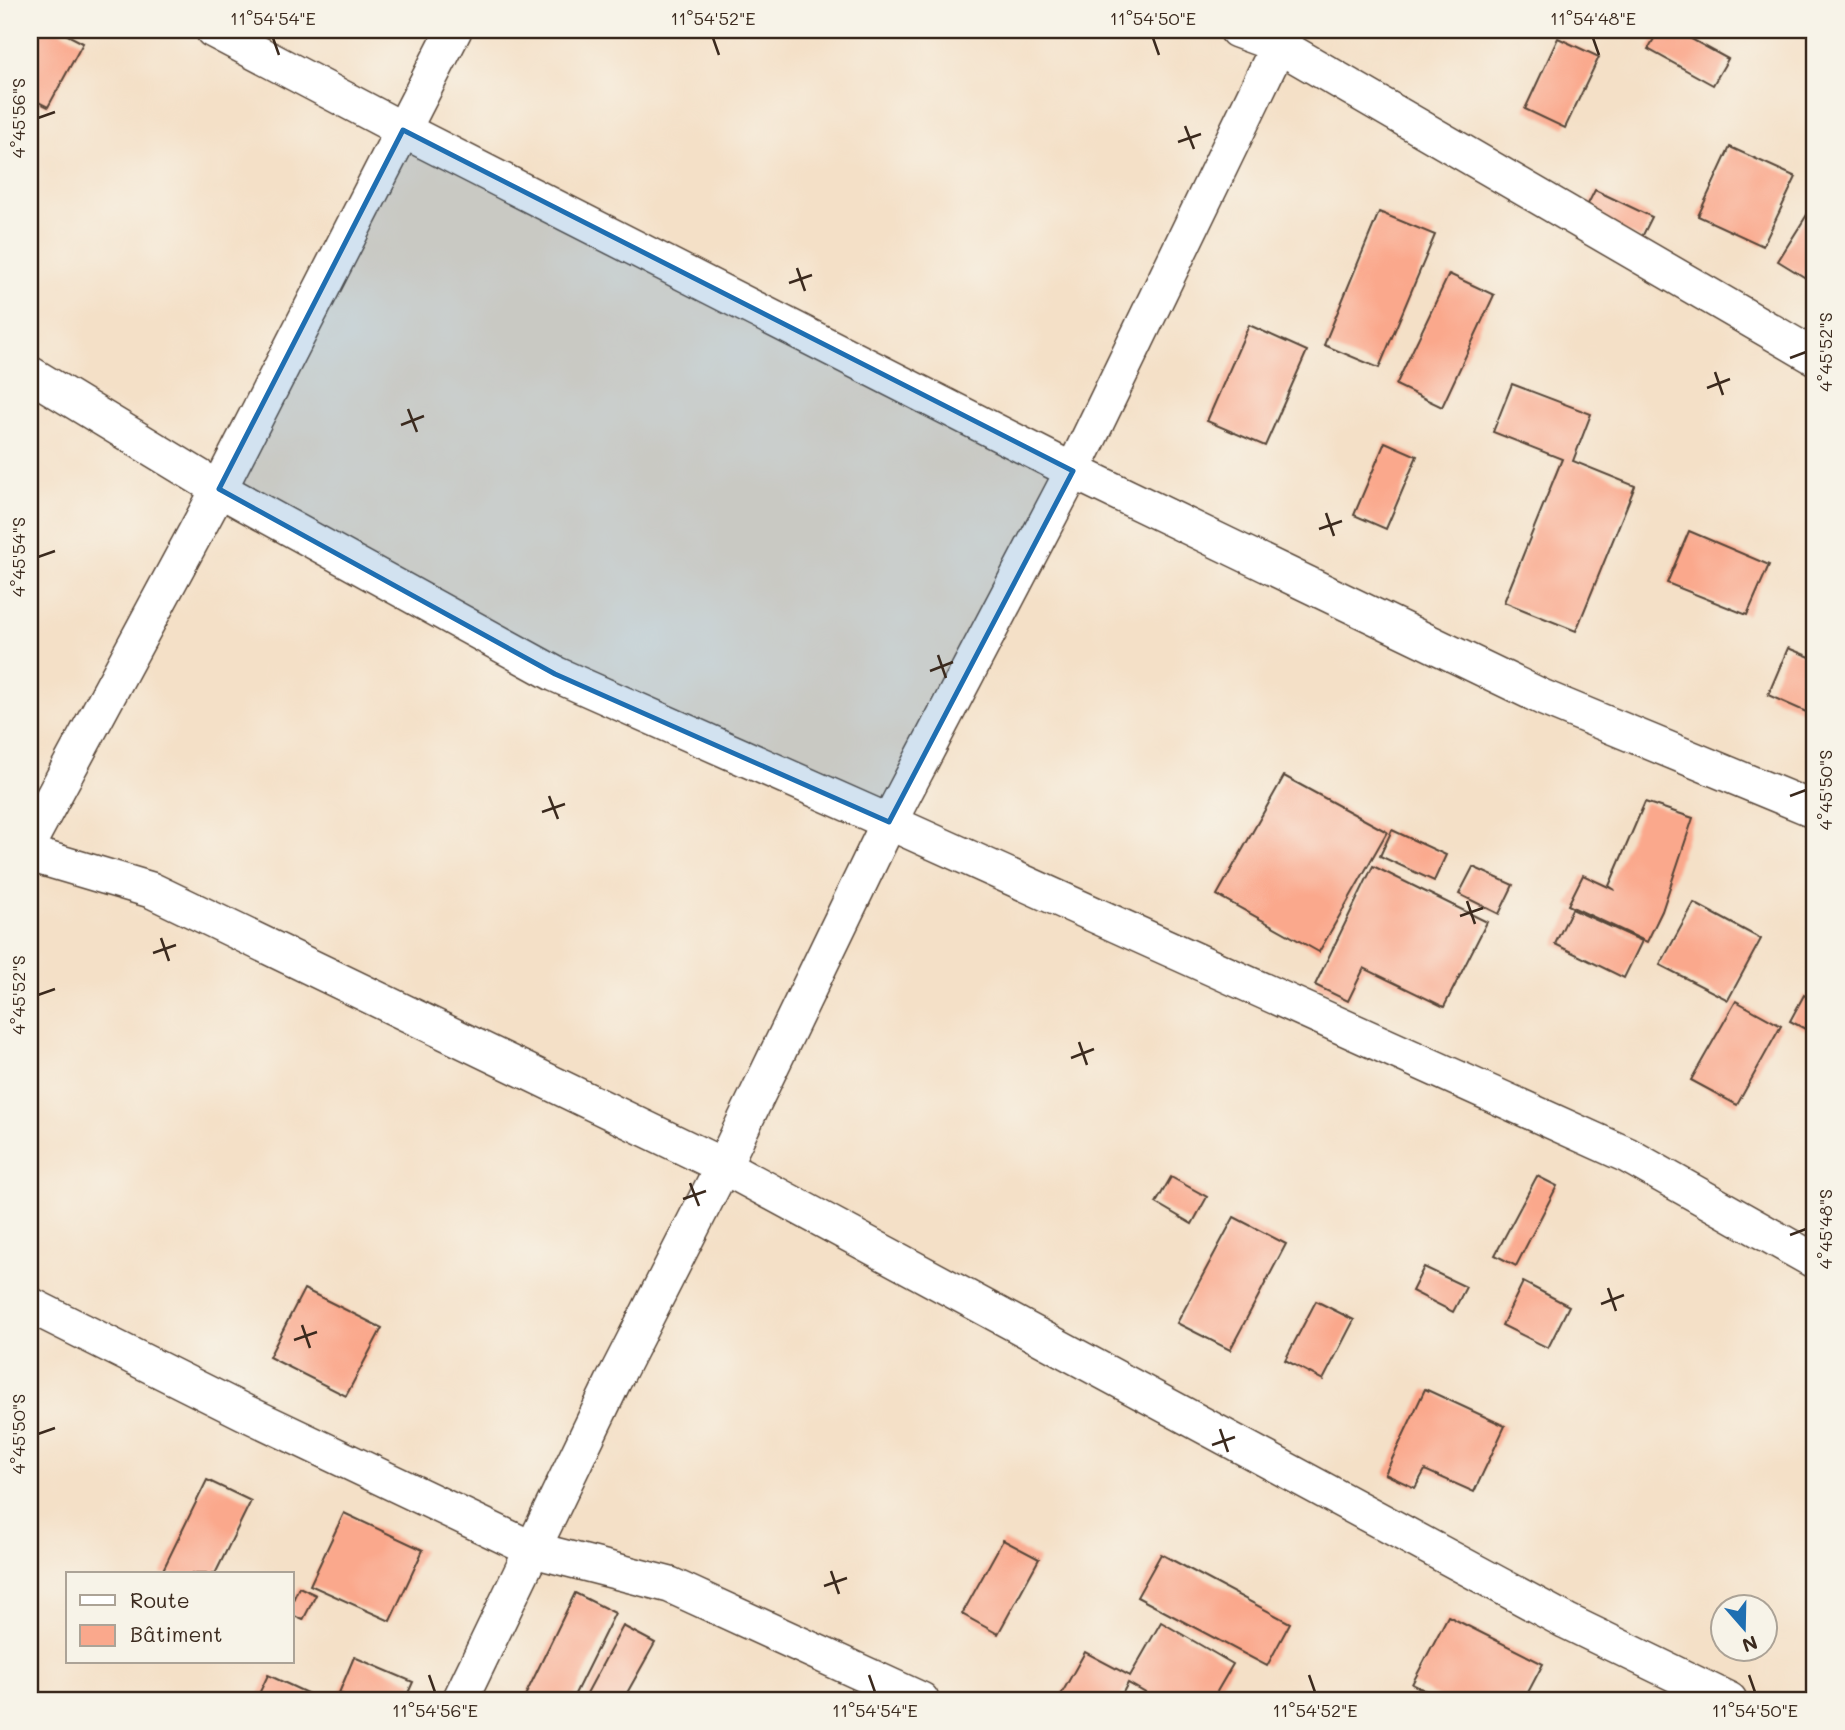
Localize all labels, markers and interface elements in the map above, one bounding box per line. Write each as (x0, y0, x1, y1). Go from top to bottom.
text: 11°54'54"E (230, 6, 316, 30)
text: 11°54'52"E (670, 6, 756, 30)
text: 11°54'50"E (1110, 6, 1196, 30)
text: 11°54'48"E (1550, 6, 1636, 30)
text: 4°45'56"S (6, 78, 30, 158)
text: 4°45'52"S (1813, 312, 1837, 392)
text: 4°45'54"S (6, 517, 30, 597)
text: 4°45'50"S (1813, 750, 1837, 830)
text: 4°45'52"S (6, 955, 30, 1035)
text: 4°45'48"S (1813, 1189, 1837, 1269)
text: 4°45'50"S (6, 1394, 30, 1474)
legend (66, 1572, 294, 1664)
text: Route (130, 1586, 190, 1613)
north arrow (1708, 1594, 1778, 1664)
text: Bâtiment (130, 1620, 222, 1647)
text: N (1739, 1630, 1761, 1659)
text: 11°54'56"E (392, 1698, 478, 1722)
text: 11°54'54"E (832, 1698, 918, 1722)
text: 11°54'52"E (1272, 1698, 1358, 1722)
text: 11°54'50"E (1712, 1698, 1798, 1722)

